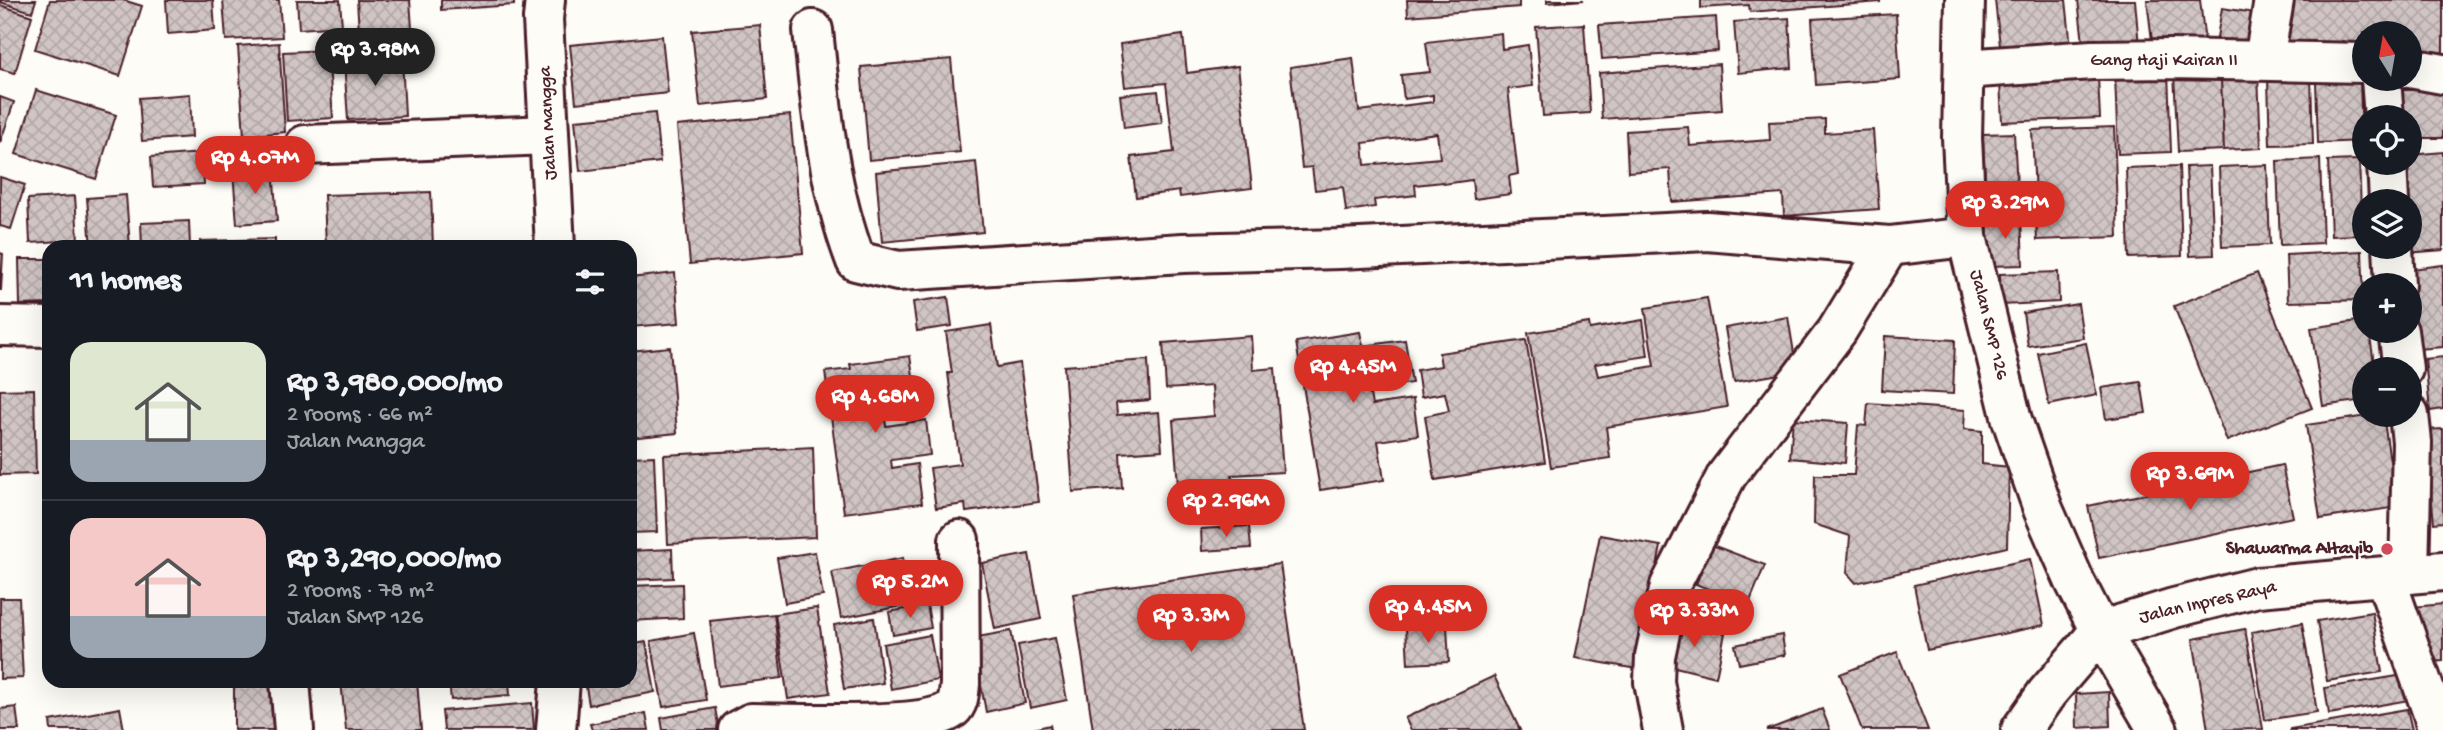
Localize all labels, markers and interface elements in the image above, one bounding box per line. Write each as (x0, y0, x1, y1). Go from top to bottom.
north arrow (2352, 21, 2422, 91)
map controls (2352, 21, 2422, 427)
pin: Rp 3.98M (303, 28, 447, 88)
text: Rp 3.98M (331, 37, 419, 64)
street label: Gang Haji Kairan II (2090, 50, 2238, 73)
street label: Jalan Mangga (534, 64, 563, 180)
button: locate (2352, 105, 2422, 175)
pin: Rp 4.07M (183, 136, 327, 196)
text: Rp 4.07M (211, 145, 299, 172)
pin: Rp 3.29M (1933, 182, 2077, 241)
button: layers (2352, 189, 2422, 259)
text: Rp 3.29M (1962, 190, 2048, 217)
icon: filters (571, 263, 609, 301)
text: 11 homes (70, 265, 181, 300)
street label: Jalan SMP 126 (1963, 268, 2013, 383)
button: + (2352, 273, 2422, 343)
pin: Rp 4.45M (1281, 346, 1425, 405)
text: Rp 4.45M (1310, 354, 1396, 381)
button: − (2352, 357, 2422, 427)
text: Rp 3,980,000/mo (287, 367, 503, 402)
icon: home (126, 370, 210, 454)
pin: Rp 4.68M (803, 376, 947, 435)
text: Rp 4.68M (831, 384, 919, 411)
text: 2 rooms · 66 m² (287, 402, 433, 429)
text: Jalan Mangga (287, 429, 425, 456)
pin: Rp 3.69M (2118, 452, 2262, 512)
text: Rp 3.69M (2146, 461, 2234, 488)
pin: Rp 2.96M (1154, 480, 1298, 539)
text: Rp 2.96M (1183, 488, 1269, 515)
place label: Shawarma Altayib (2226, 538, 2373, 561)
marker: Shawarma Altayib (2379, 541, 2395, 557)
text: Rp 3,290,000/mo (287, 543, 501, 578)
icon: home (126, 546, 210, 630)
pin: Rp 5.2M (845, 560, 975, 620)
text: Rp 5.2M (872, 569, 948, 596)
street label: Jalan Inpres Raya (2137, 576, 2280, 630)
text: 2 rooms · 78 m² (287, 578, 434, 605)
pin: Rp 4.45M (1356, 586, 1500, 645)
pin: Rp 3.33M (1622, 590, 1766, 649)
pin: Rp 3.3M (1126, 594, 1256, 654)
text: Rp 4.45M (1385, 594, 1471, 621)
text: Rp 3.33M (1650, 598, 1738, 625)
text: Rp 3.3M (1153, 603, 1229, 630)
text: Jalan SMP 126 (287, 605, 423, 632)

